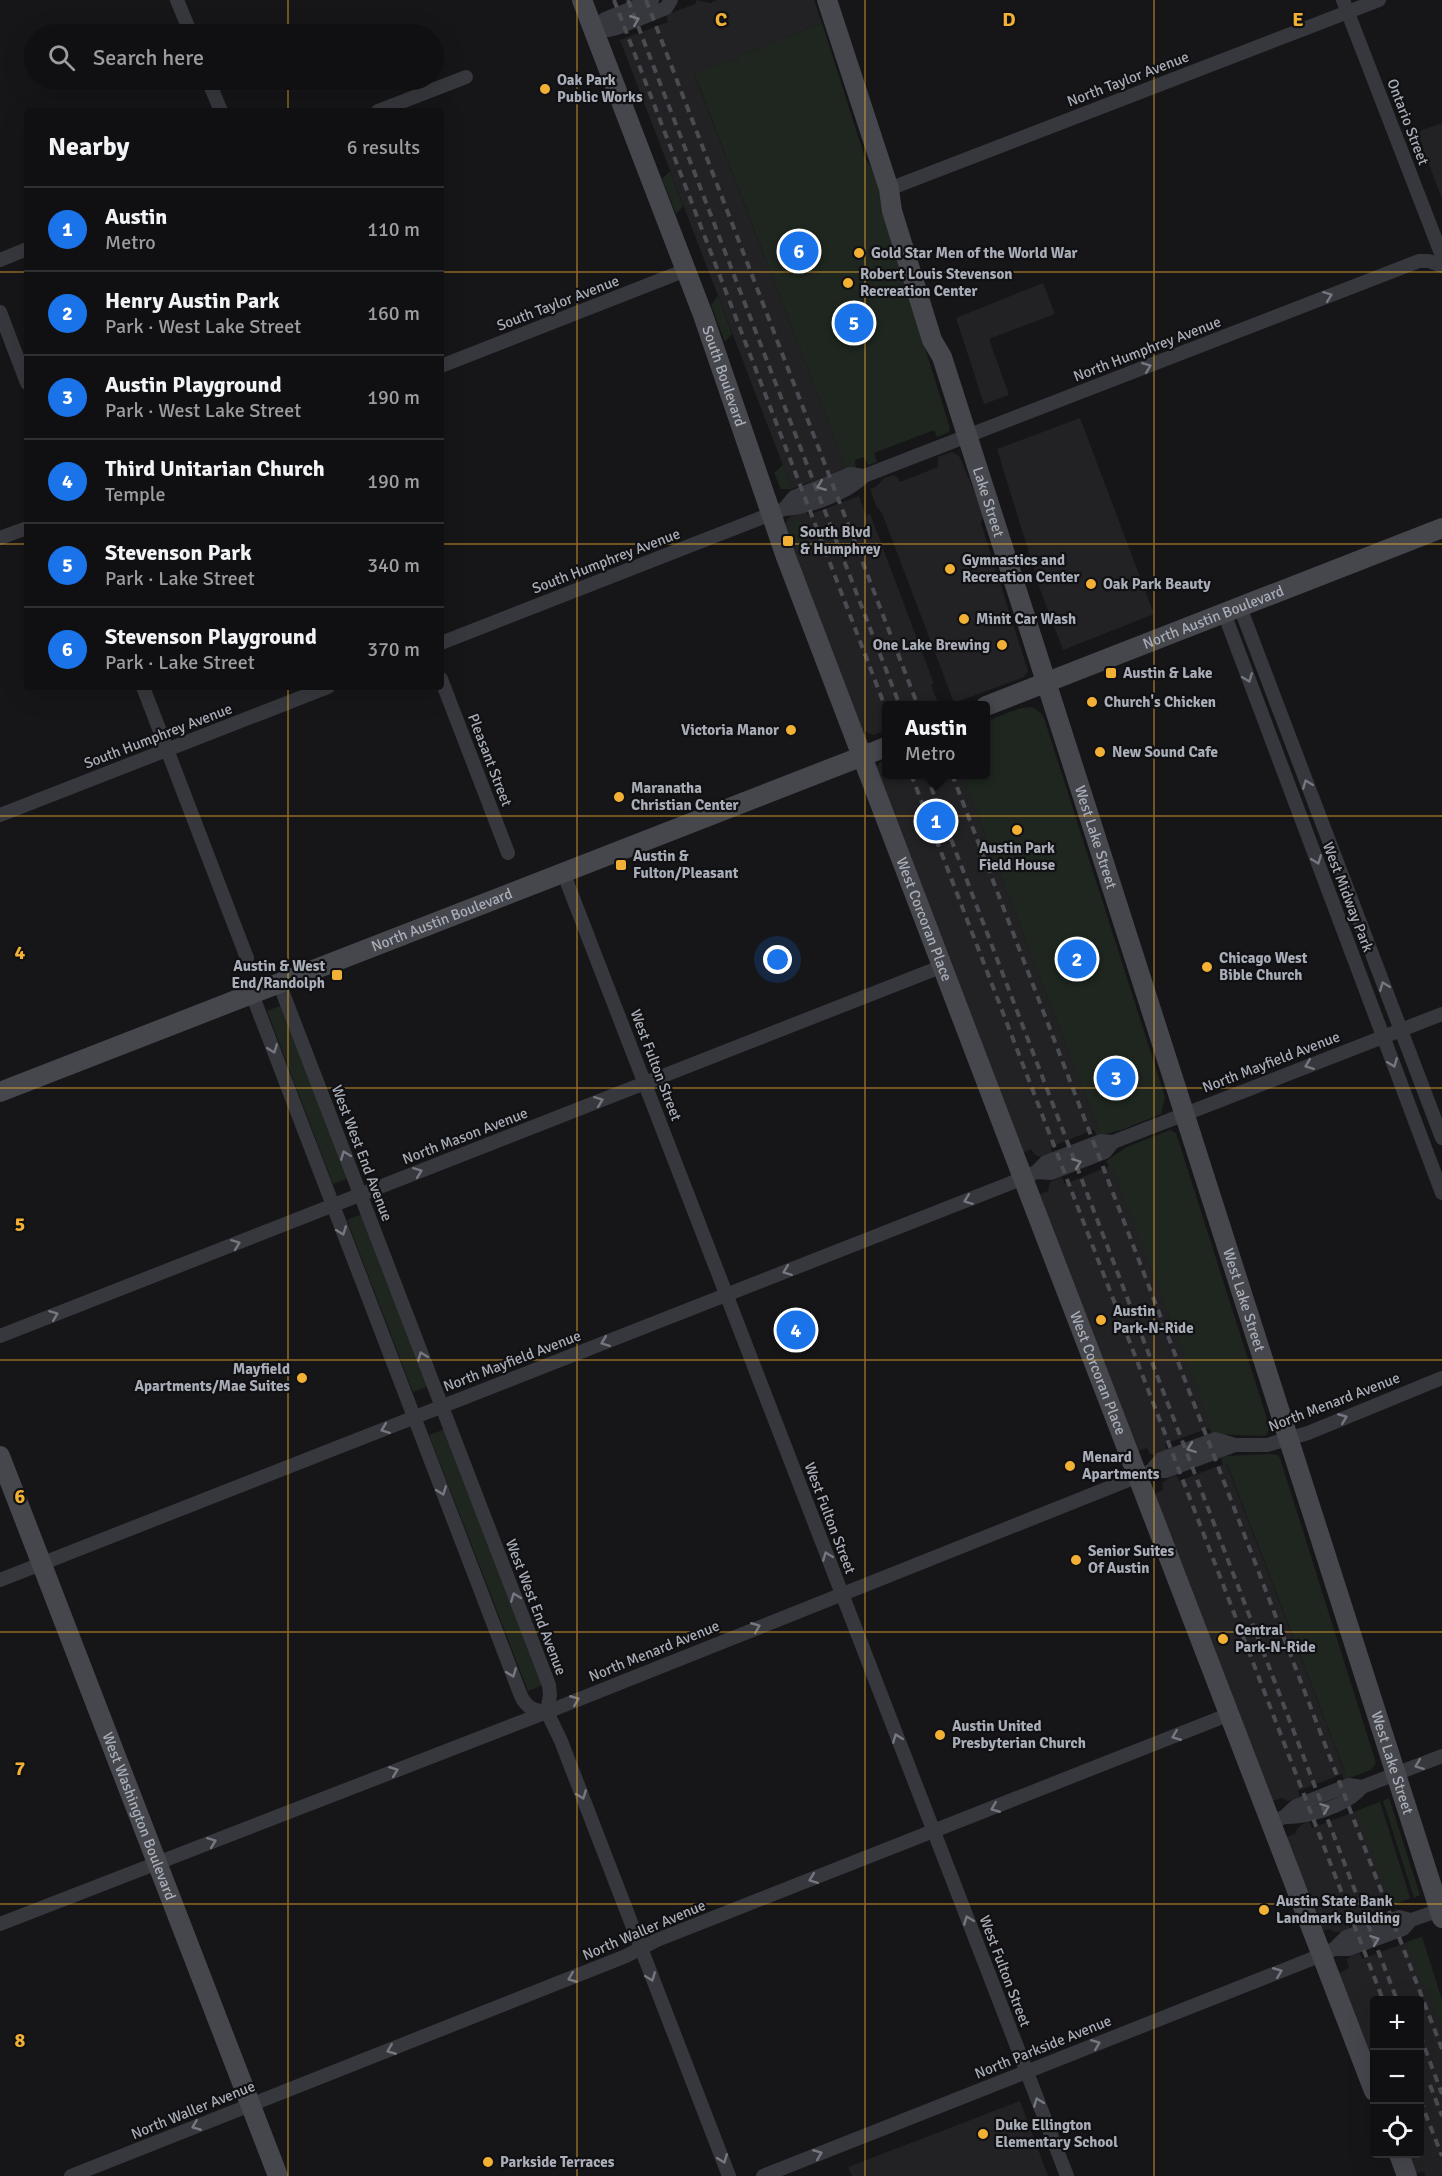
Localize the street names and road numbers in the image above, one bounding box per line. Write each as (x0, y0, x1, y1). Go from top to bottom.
street label: North Taylor Avenue (1065, 47, 1191, 111)
street label: Ontario Street (1383, 76, 1433, 168)
street label: South Taylor Avenue (494, 271, 622, 335)
street label: North Humphrey Avenue (1071, 313, 1223, 385)
street label: South Boulevard (698, 323, 750, 429)
street label: Lake Street (969, 465, 1008, 539)
street label: South Humphrey Avenue (529, 524, 683, 598)
street label: North Austin Boulevard (1140, 582, 1286, 653)
street label: South Humphrey Avenue (81, 699, 235, 773)
street label: Pleasant Street (464, 711, 516, 809)
street label: West Lake Street (1071, 783, 1121, 891)
street label: West Midway Park (1319, 840, 1377, 955)
street label: West Corcoran Place (892, 855, 956, 984)
street label: North Austin Boulevard (369, 884, 515, 956)
street label: West Fulton Street (626, 1007, 686, 1123)
street label: North Mayfield Avenue (1200, 1027, 1342, 1097)
street label: West West End Avenue (328, 1082, 396, 1224)
street label: North Mason Avenue (400, 1104, 530, 1168)
street label: West Lake Street (1219, 1246, 1269, 1354)
street label: West Corcoran Place (1066, 1309, 1130, 1438)
street label: North Mayfield Avenue (441, 1326, 583, 1396)
street label: North Menard Avenue (1266, 1369, 1402, 1435)
street label: West Fulton Street (800, 1460, 860, 1576)
street label: West West End Avenue (502, 1536, 570, 1678)
street label: North Menard Avenue (586, 1617, 722, 1685)
street label: West Lake Street (1367, 1709, 1417, 1817)
street label: West Washington Boulevard (99, 1730, 180, 1903)
street label: North Waller Avenue (580, 1896, 708, 1964)
street label: West Fulton Street (975, 1913, 1035, 2029)
street label: North Parkside Avenue (972, 2011, 1114, 2083)
street label: North Waller Avenue (128, 2077, 258, 2143)

